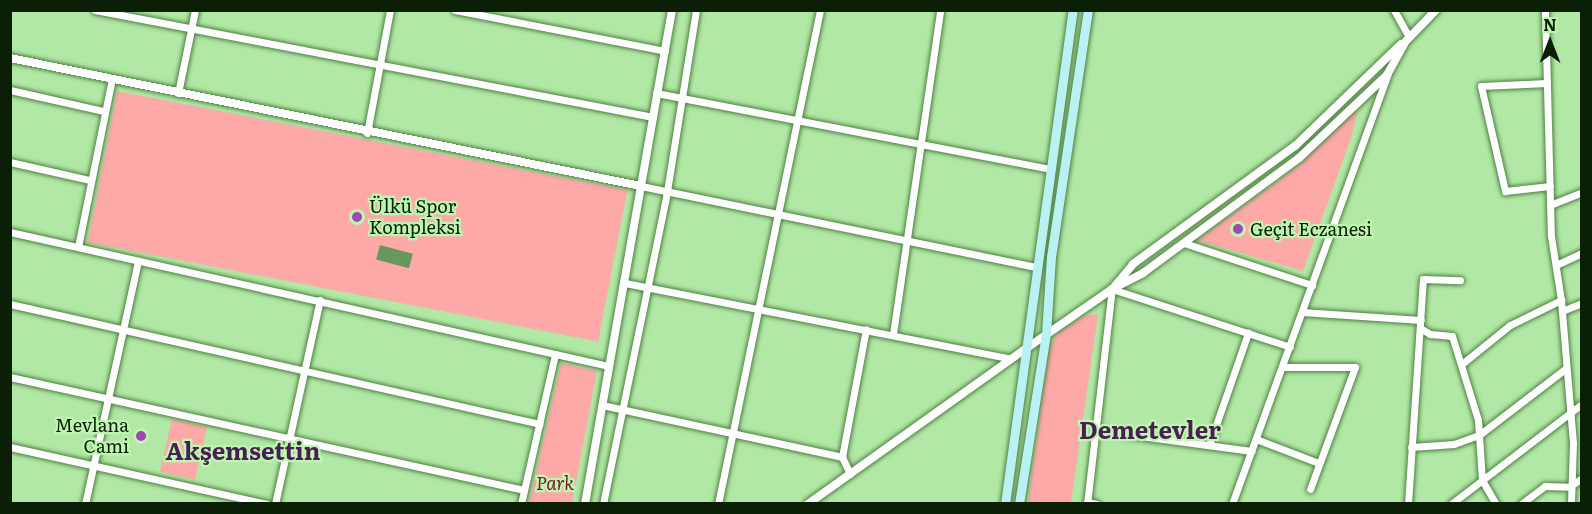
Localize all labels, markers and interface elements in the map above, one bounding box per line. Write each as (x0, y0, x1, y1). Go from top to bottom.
north arrow (1520, 12, 1580, 72)
text: N (1543, 12, 1557, 36)
place label: Ülkü Spor Kompleksi (369, 196, 461, 238)
marker: Ülkü Spor Kompleksi (350, 210, 364, 224)
place label: Geçit Eczanesi (1250, 218, 1372, 240)
marker: Geçit Eczanesi (1231, 222, 1245, 236)
place label: Mevlana Cami (55, 415, 129, 458)
district label: Demetevler (1079, 415, 1221, 443)
marker: Mevlana Cami (134, 429, 148, 443)
district label: Akşemsettin (166, 436, 320, 464)
park label: Park (536, 472, 574, 494)

